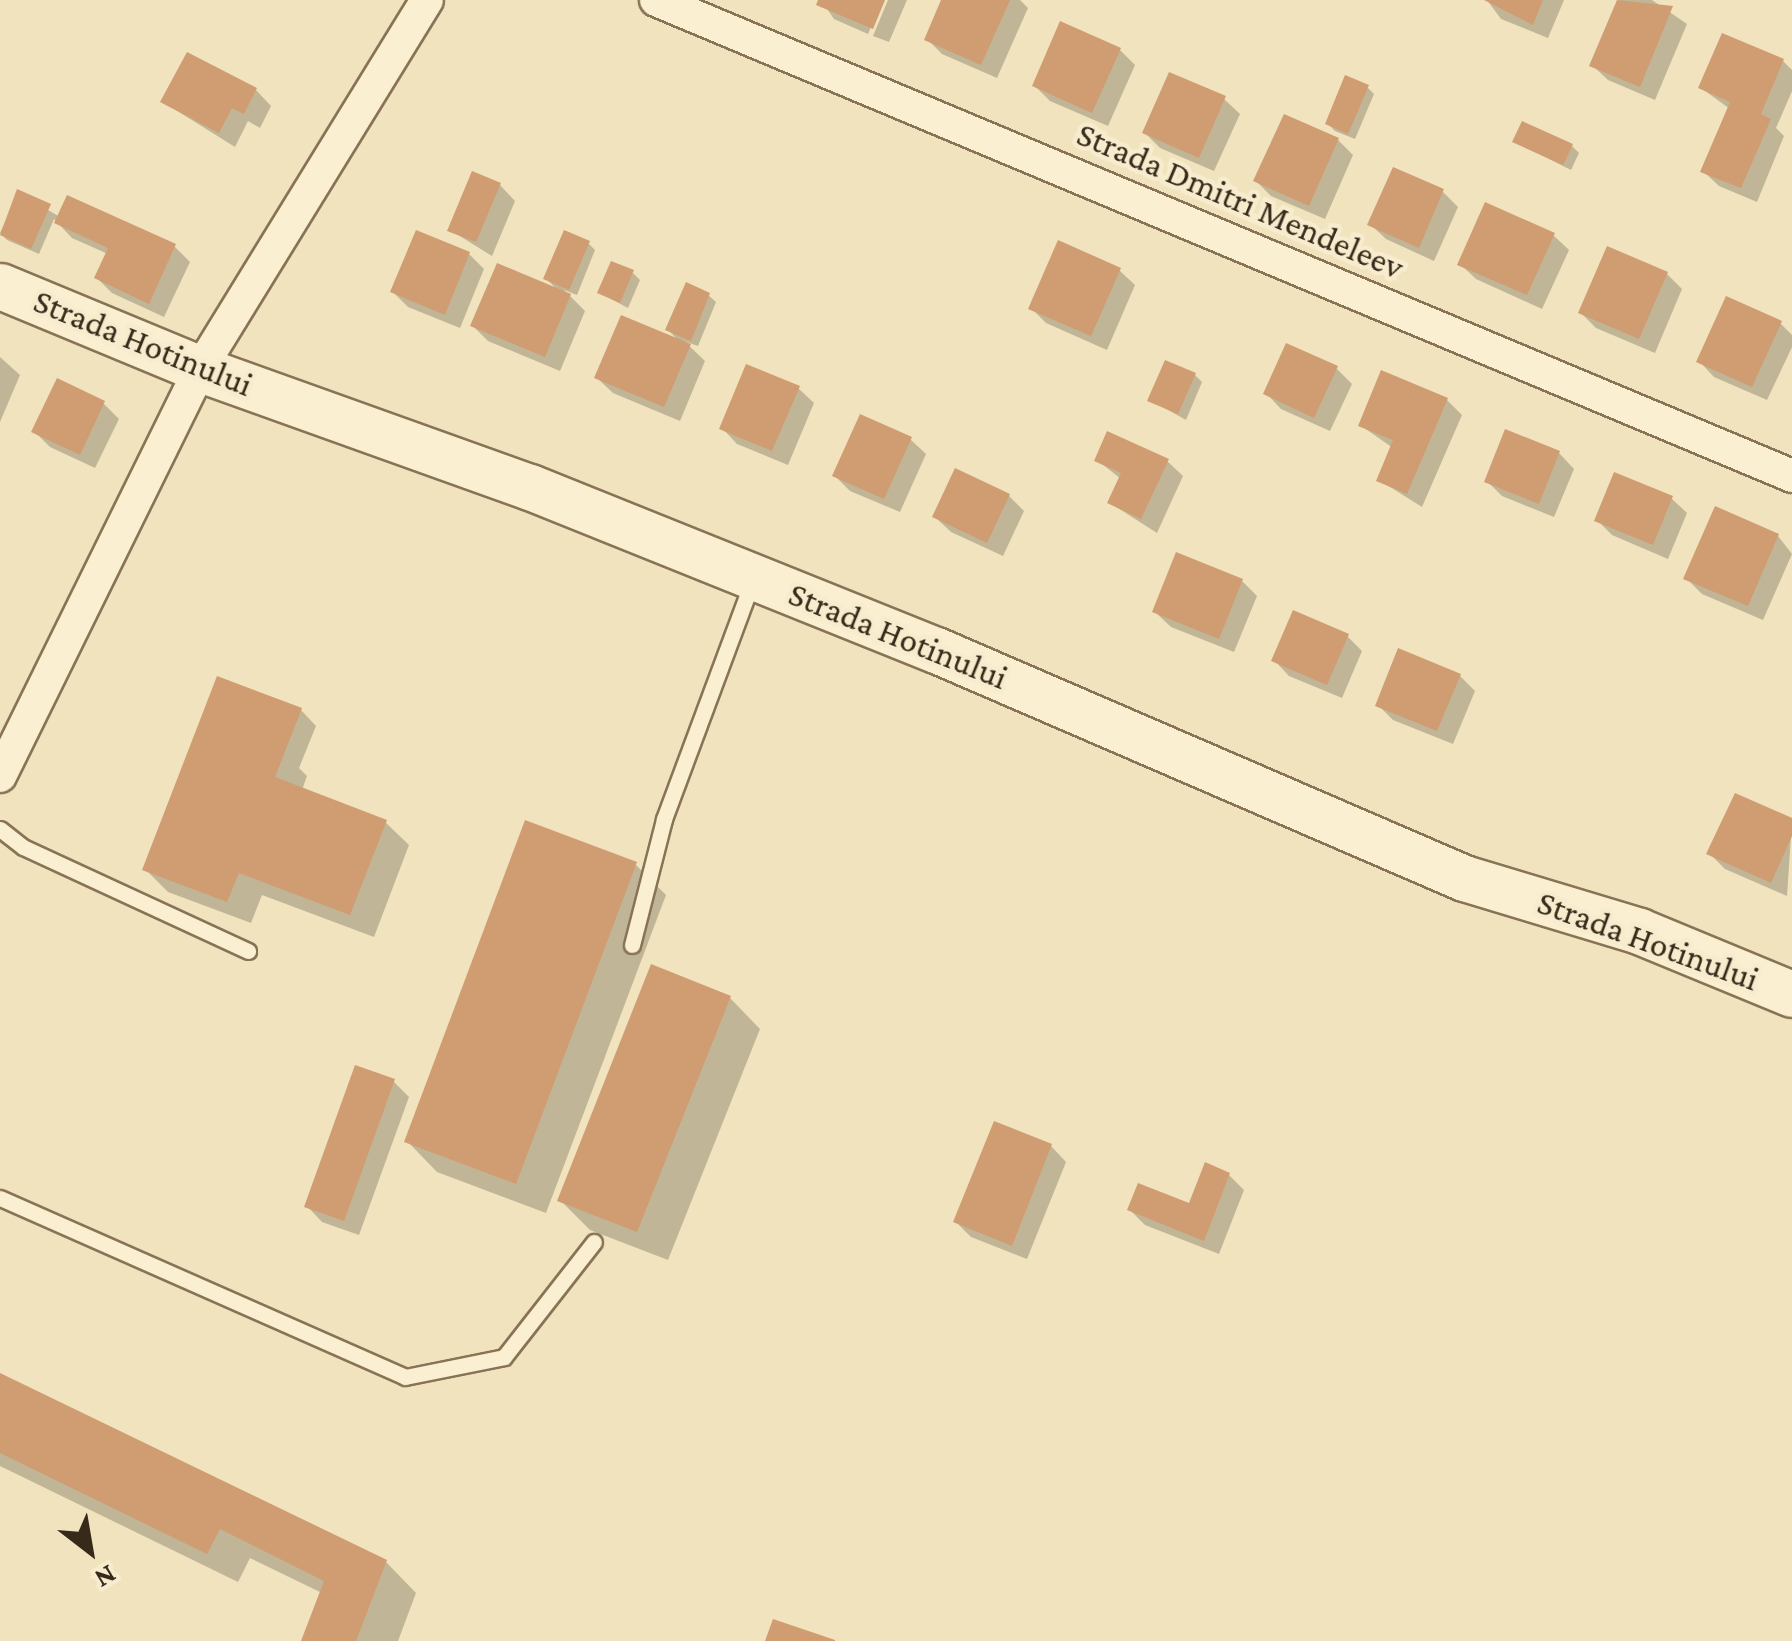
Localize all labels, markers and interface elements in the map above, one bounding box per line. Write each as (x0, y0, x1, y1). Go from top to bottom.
street label: Strada Dmitri Mendeleev (1070, 113, 1410, 289)
street label: Strada Hotinului (27, 280, 259, 406)
street label: Strada Hotinului (782, 573, 1014, 699)
street label: Strada Hotinului (1532, 882, 1764, 1000)
north arrow (40, 1501, 140, 1601)
text: N (90, 1559, 122, 1595)

